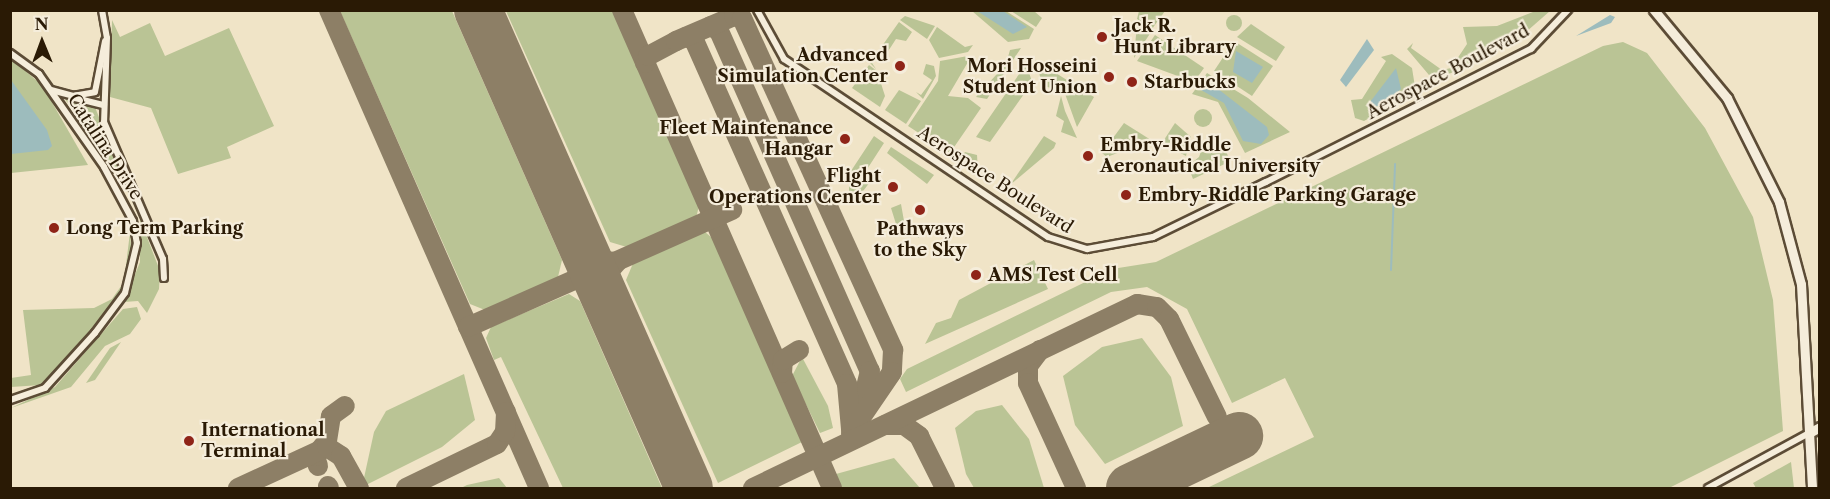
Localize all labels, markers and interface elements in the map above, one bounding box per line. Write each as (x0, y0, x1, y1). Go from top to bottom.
north arrow (12, 12, 72, 72)
text: N (35, 14, 49, 34)
place label: Jack R. Hunt Library (1114, 16, 1236, 58)
street label: Aerospace Boulevard (1363, 20, 1533, 124)
marker: Jack R. Hunt Library (1095, 30, 1109, 44)
place label: Advanced Simulation Center (717, 45, 888, 88)
place label: Mori Hosseini Student Union (963, 56, 1097, 98)
marker: Advanced Simulation Center (893, 59, 907, 73)
marker: Mori Hosseini Student Union (1102, 70, 1116, 84)
place label: Starbucks (1144, 71, 1236, 93)
marker: Starbucks (1125, 75, 1139, 89)
street label: Catalina Drive (63, 90, 147, 204)
place label: Fleet Maintenance Hangar (659, 118, 833, 160)
street label: Aerospace Boulevard (913, 122, 1077, 238)
marker: Fleet Maintenance Hangar (838, 132, 852, 146)
place label: Embry-Riddle Aeronautical University (1100, 135, 1320, 178)
marker: Embry-Riddle Aeronautical University (1081, 149, 1095, 163)
place label: Flight Operations Center (709, 166, 881, 208)
marker: Flight Operations Center (886, 180, 900, 194)
place label: Embry-Riddle Parking Garage (1138, 184, 1416, 206)
marker: Embry-Riddle Parking Garage (1119, 188, 1133, 202)
marker: Pathways to the Sky (913, 203, 927, 217)
place label: Long Term Parking (66, 217, 244, 239)
place label: Pathways to the Sky (874, 219, 966, 262)
marker: Long Term Parking (47, 221, 61, 235)
place label: AMS Test Cell (988, 264, 1118, 286)
marker: AMS Test Cell (969, 268, 983, 282)
place label: International Terminal (201, 420, 325, 462)
marker: International Terminal (182, 434, 196, 448)

